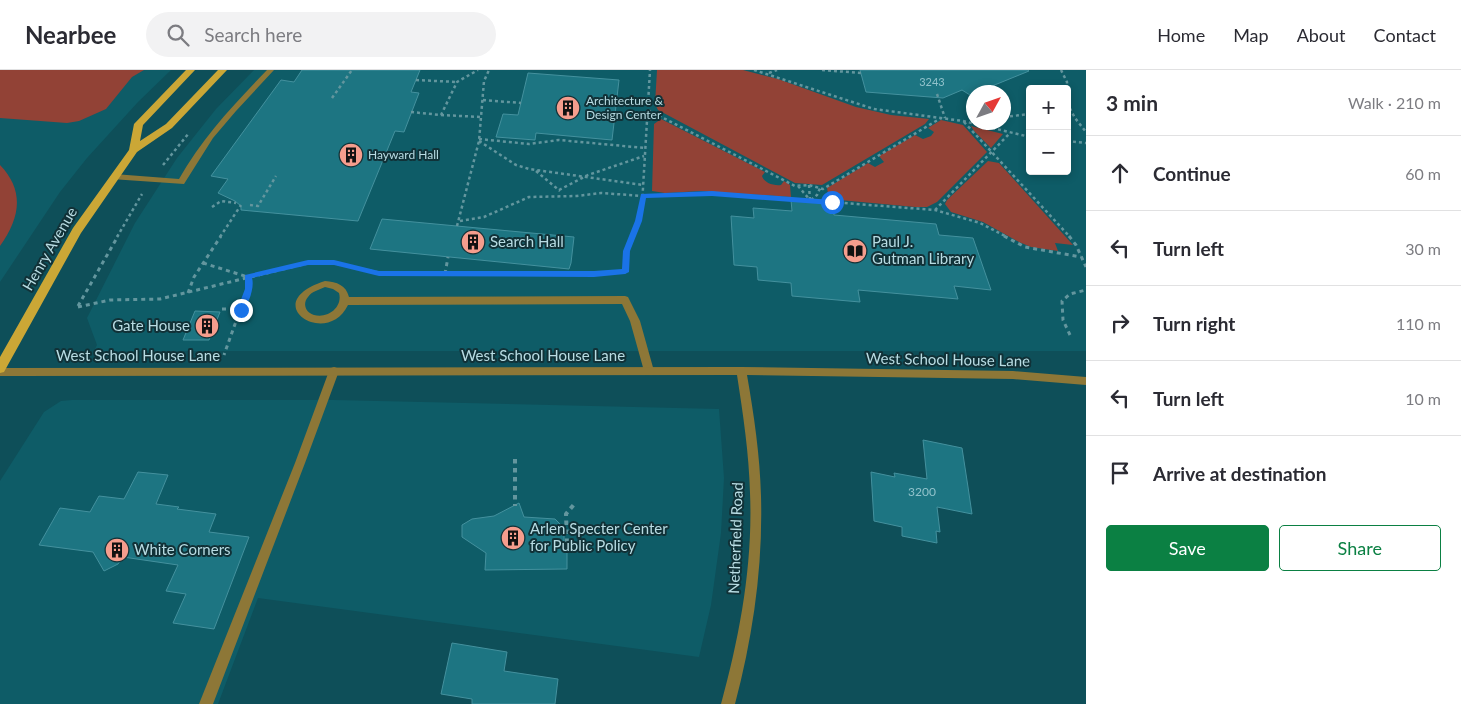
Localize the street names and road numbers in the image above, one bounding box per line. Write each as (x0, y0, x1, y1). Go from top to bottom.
street label: Henry Avenue (18, 204, 80, 293)
street label: West School House Lane (56, 346, 220, 364)
street label: West School House Lane (461, 346, 625, 364)
street label: West School House Lane (866, 349, 1030, 369)
street label: Netherfield Road (724, 482, 746, 594)

